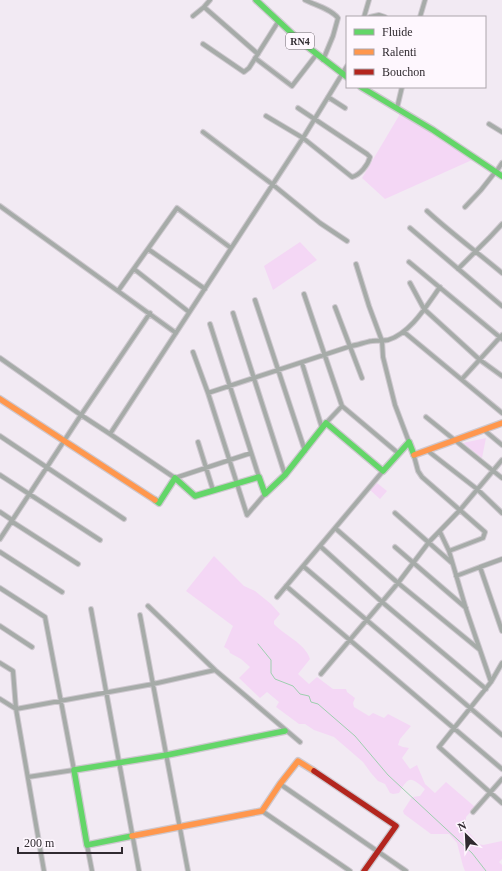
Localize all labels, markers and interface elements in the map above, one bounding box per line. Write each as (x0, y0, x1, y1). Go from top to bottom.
legend (346, 16, 486, 88)
text: Fluide (382, 25, 413, 39)
road number: RN4 (286, 33, 314, 49)
text: Ralenti (382, 45, 417, 59)
text: Bouchon (382, 65, 425, 79)
north arrow (446, 815, 486, 855)
text: N (456, 819, 468, 833)
scale bar (18, 829, 122, 855)
text: 200 m (24, 836, 55, 850)

